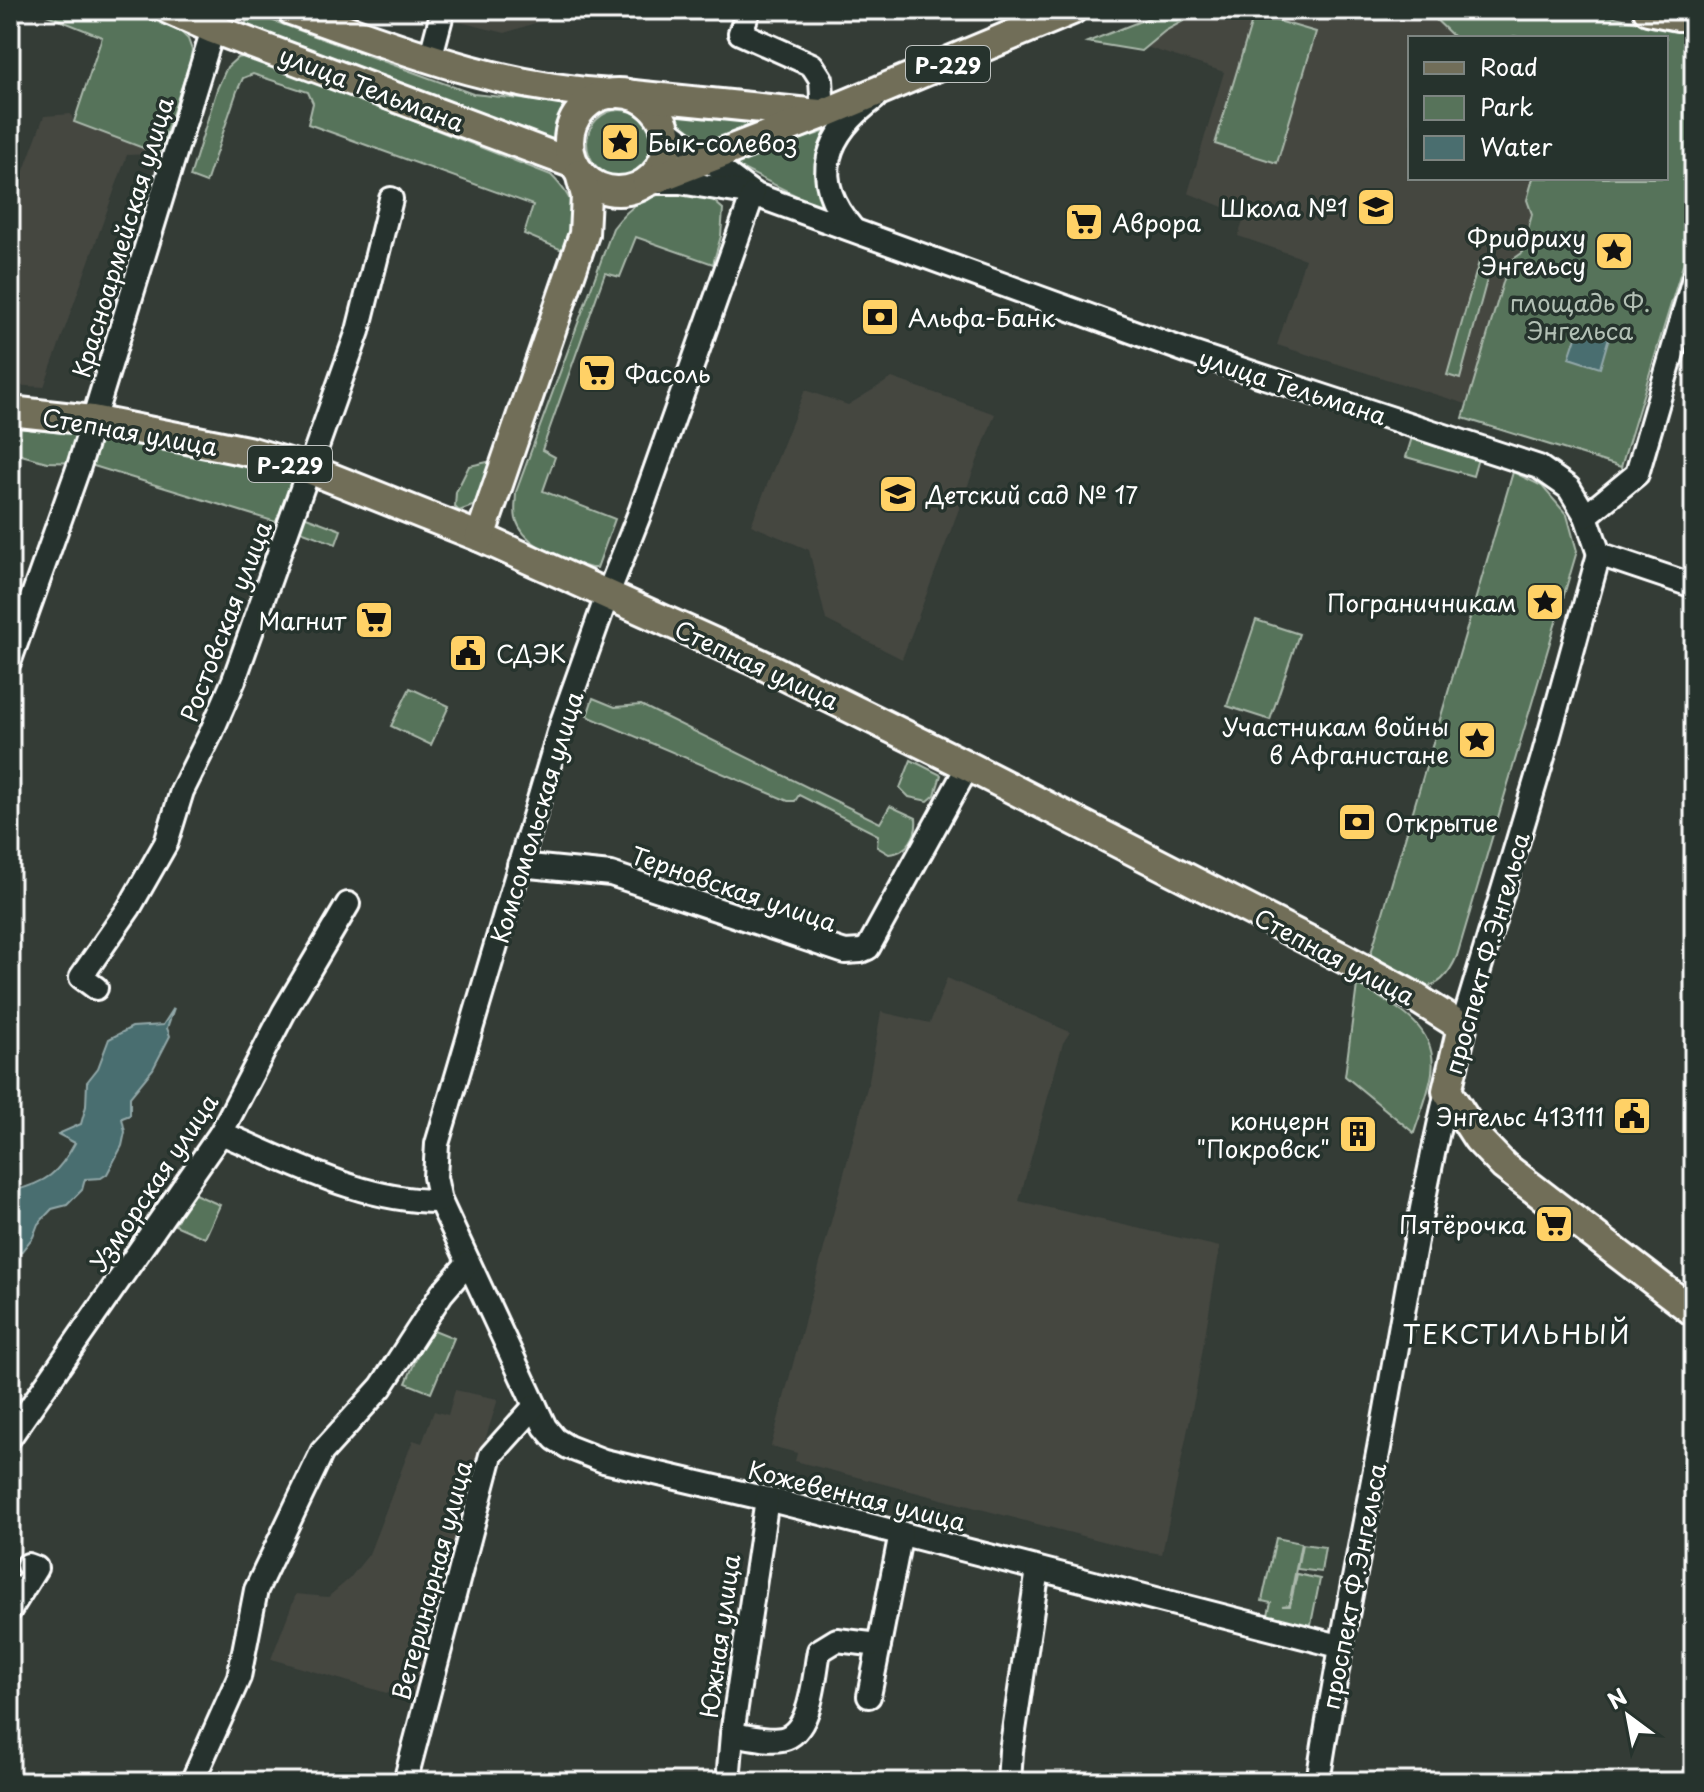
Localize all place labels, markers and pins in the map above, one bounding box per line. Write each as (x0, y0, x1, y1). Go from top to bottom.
place icon: Бык-солевоз (599, 121, 641, 163)
place label: Бык-солевоз (648, 124, 797, 160)
school or university icon: Школа №1 (1355, 186, 1397, 228)
place label: Школа №1 (1220, 189, 1348, 225)
supermarket icon: Аврора (1063, 201, 1105, 243)
place label: Аврора (1112, 204, 1201, 240)
place label: Фридриху Энгельсу (1467, 219, 1586, 283)
place icon: Фридриху Энгельсу (1593, 230, 1635, 272)
bank icon: Альфа-Банк (859, 296, 901, 338)
place label: Альфа-Банк (908, 299, 1056, 335)
supermarket icon: Фасоль (576, 352, 618, 394)
place label: Фасоль (625, 355, 711, 391)
school or university icon: Детский сад № 17 (877, 473, 919, 515)
place label: Детский сад № 17 (925, 476, 1138, 512)
place icon: Пограничникам (1524, 581, 1566, 623)
place label: Пограничникам (1327, 584, 1517, 620)
supermarket icon: Магнит (353, 599, 395, 641)
place label: Магнит (258, 602, 347, 638)
public building icon: СДЭК (447, 632, 489, 674)
place label: СДЭК (496, 635, 566, 671)
place label: Участникам войны в Афганистане (1222, 708, 1449, 772)
place icon: Участникам войны в Афганистане (1456, 719, 1498, 761)
bank icon: Открытие (1336, 801, 1378, 843)
place label: Открытие (1385, 804, 1498, 840)
public building icon: Энгельс 413111 (1611, 1095, 1653, 1137)
place label: Энгельс 413111 (1436, 1098, 1604, 1134)
place label: концерн "Покровск" (1196, 1102, 1330, 1166)
building icon: концерн "Покровск" (1337, 1113, 1379, 1155)
supermarket icon: Пятёрочка (1533, 1203, 1575, 1245)
place label: Пятёрочка (1399, 1206, 1526, 1242)

